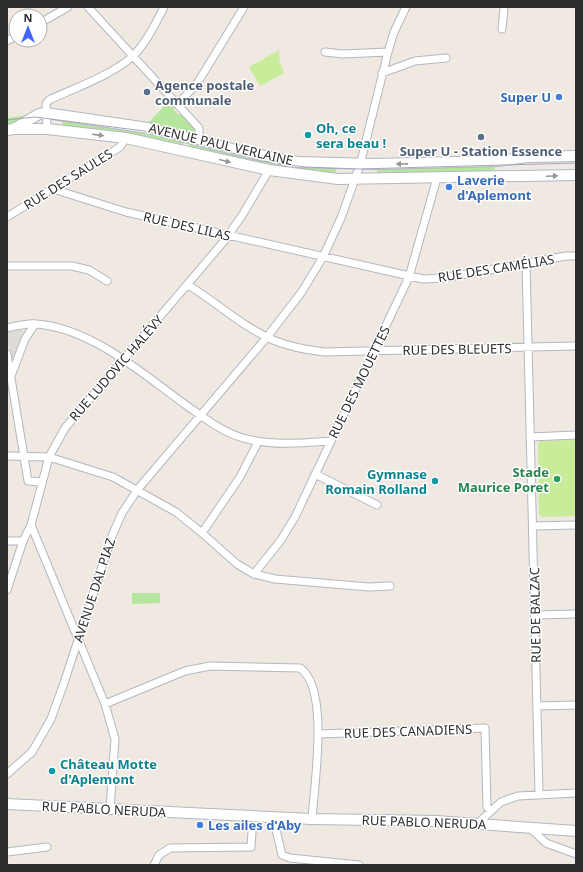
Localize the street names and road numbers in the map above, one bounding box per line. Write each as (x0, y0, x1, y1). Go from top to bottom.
street label: AVENUE PAUL VERLAINE (147, 119, 295, 169)
street label: RUE DES SAULES (20, 144, 116, 214)
street label: RUE DES LILAS (142, 207, 232, 245)
street label: RUE DES CAMÉLIAS (436, 250, 556, 286)
street label: RUE LUDOVIC HALÉVY (65, 311, 167, 425)
street label: RUE DES MOUETTES (324, 323, 394, 441)
street label: RUE DES BLEUETS (402, 339, 512, 359)
street label: AVENUE DAL PIAZ (69, 536, 119, 644)
street label: RUE DE BALZAC (525, 567, 545, 663)
street label: RUE DES CANADIENS (344, 720, 472, 742)
street label: RUE PABLO NERUDA (41, 797, 167, 821)
street label: RUE PABLO NERUDA (361, 811, 487, 833)

